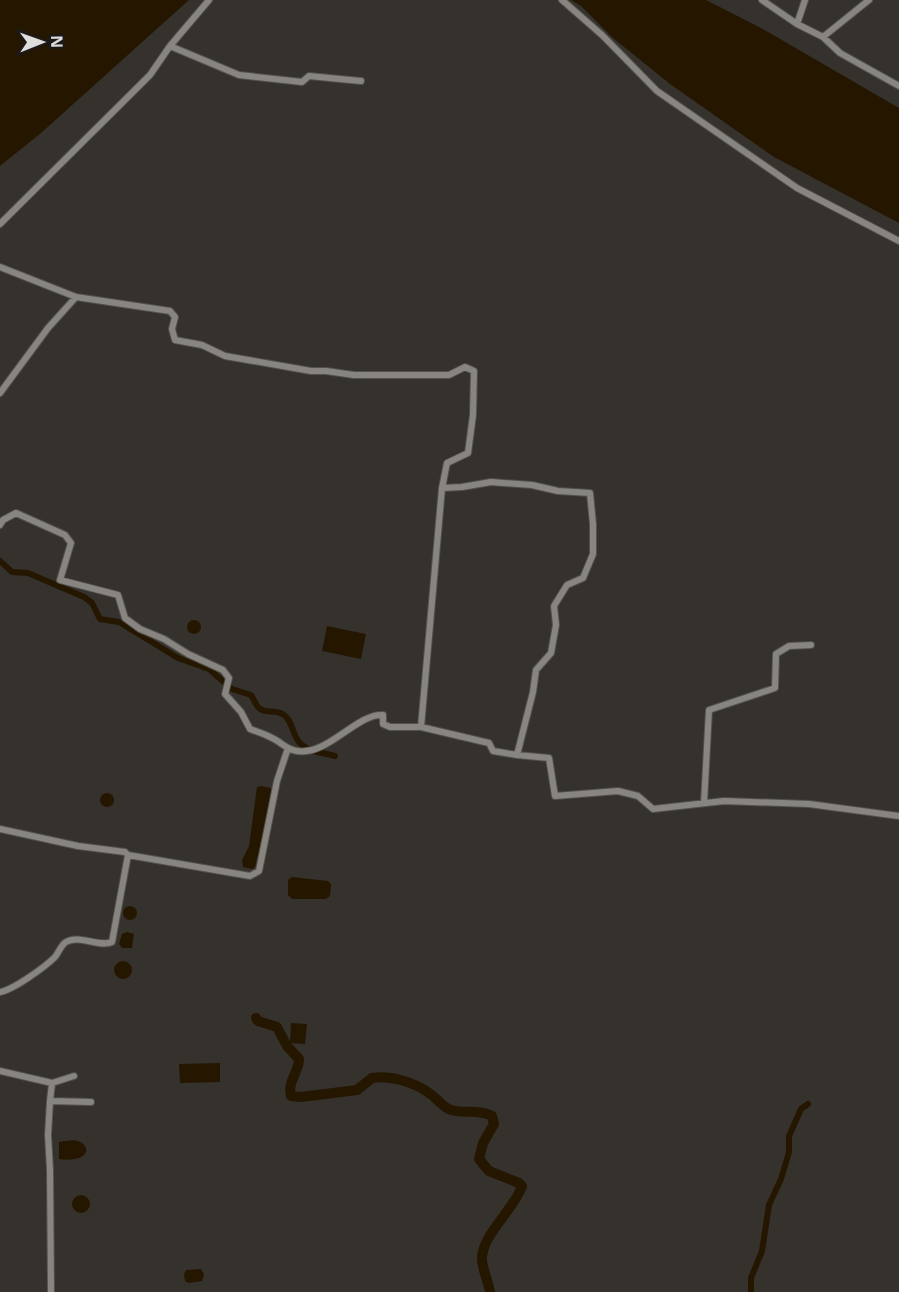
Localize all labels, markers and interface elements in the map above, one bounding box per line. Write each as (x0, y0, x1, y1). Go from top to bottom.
north arrow (12, 12, 72, 72)
text: N (46, 35, 68, 48)

